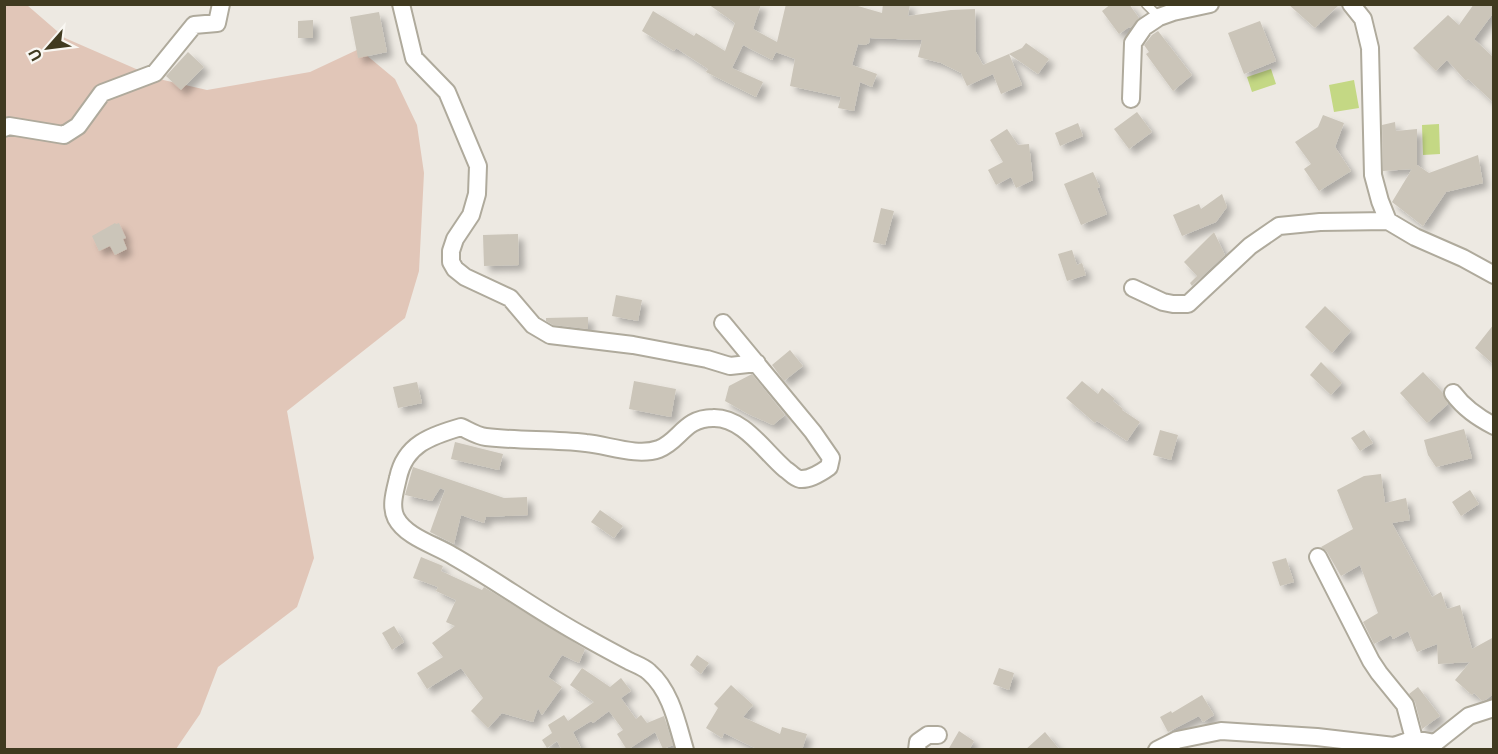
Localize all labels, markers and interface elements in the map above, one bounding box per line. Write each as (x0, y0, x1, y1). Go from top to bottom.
north arrow (18, 18, 78, 78)
text: U (24, 46, 45, 64)

